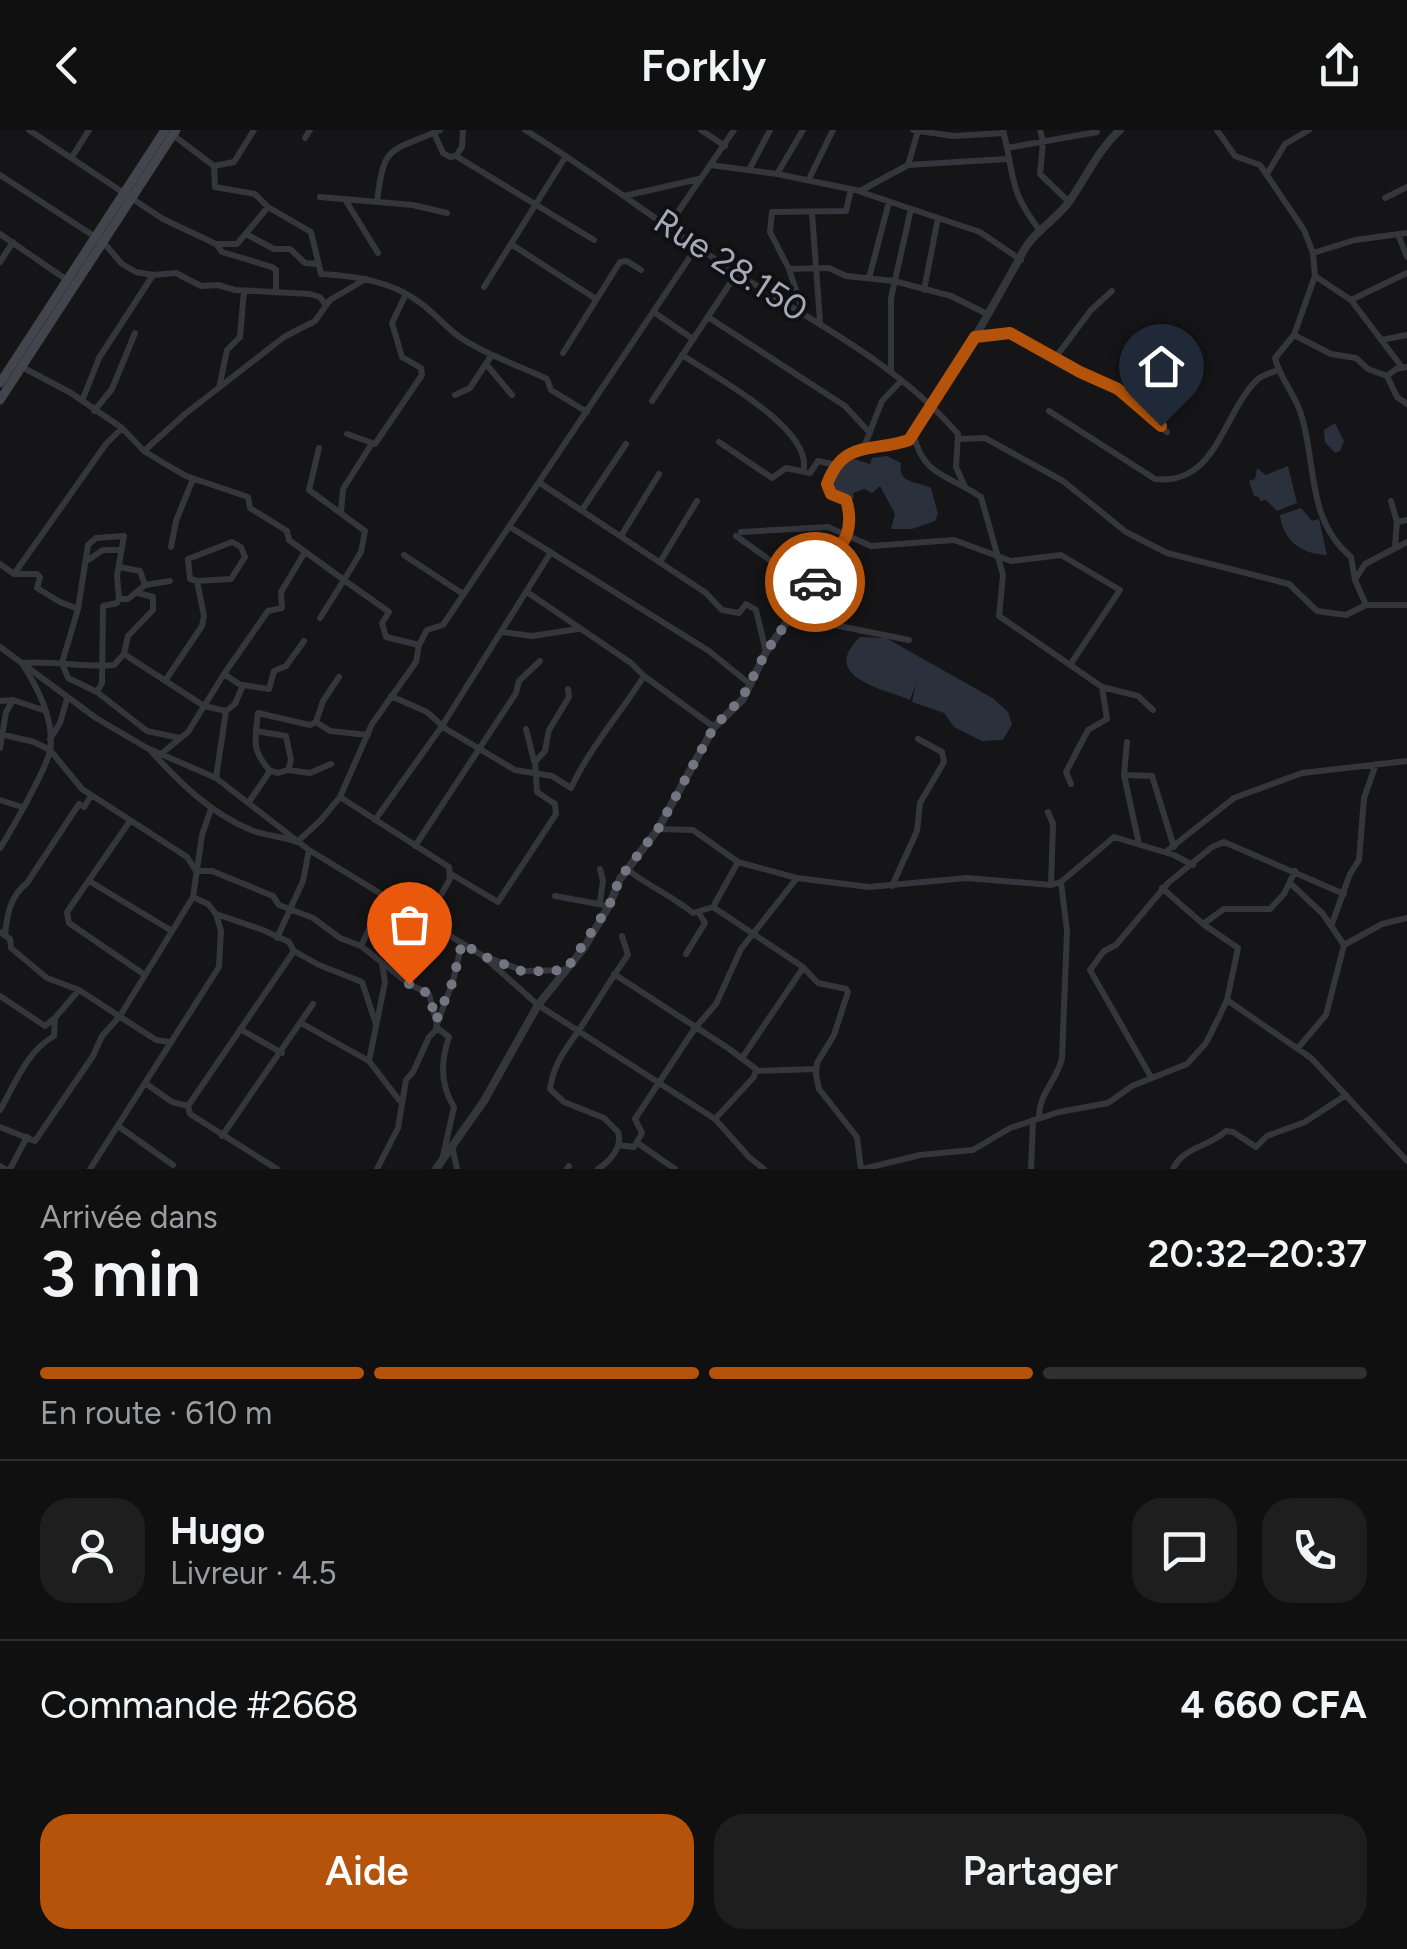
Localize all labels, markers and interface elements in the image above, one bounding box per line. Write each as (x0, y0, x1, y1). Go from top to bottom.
icon: back (40, 38, 95, 93)
text: Forkly (641, 38, 766, 92)
icon: share (1312, 38, 1367, 93)
street label: Rue 28.150 (646, 200, 816, 330)
pin (1119, 324, 1204, 427)
icon: home (1134, 339, 1189, 394)
courier (765, 532, 865, 632)
icon: car (788, 555, 843, 610)
pin (367, 882, 452, 985)
icon: bag (382, 897, 437, 952)
text: Arrivée dans (40, 1198, 218, 1236)
text: 20:32–20:37 (1148, 1231, 1367, 1277)
text: 3 min (40, 1234, 201, 1312)
text: En route · 610 m (40, 1394, 272, 1432)
button: person (40, 1498, 145, 1603)
button: chat (1132, 1498, 1237, 1603)
button: phone (1262, 1498, 1367, 1603)
text: Hugo (170, 1508, 265, 1554)
text: Livreur · 4.5 (170, 1554, 337, 1592)
text: Commande #2668 (40, 1682, 359, 1728)
text: 4 660 CFA (1180, 1682, 1367, 1728)
button: Aide (40, 1814, 694, 1929)
button: Partager (714, 1814, 1367, 1929)

